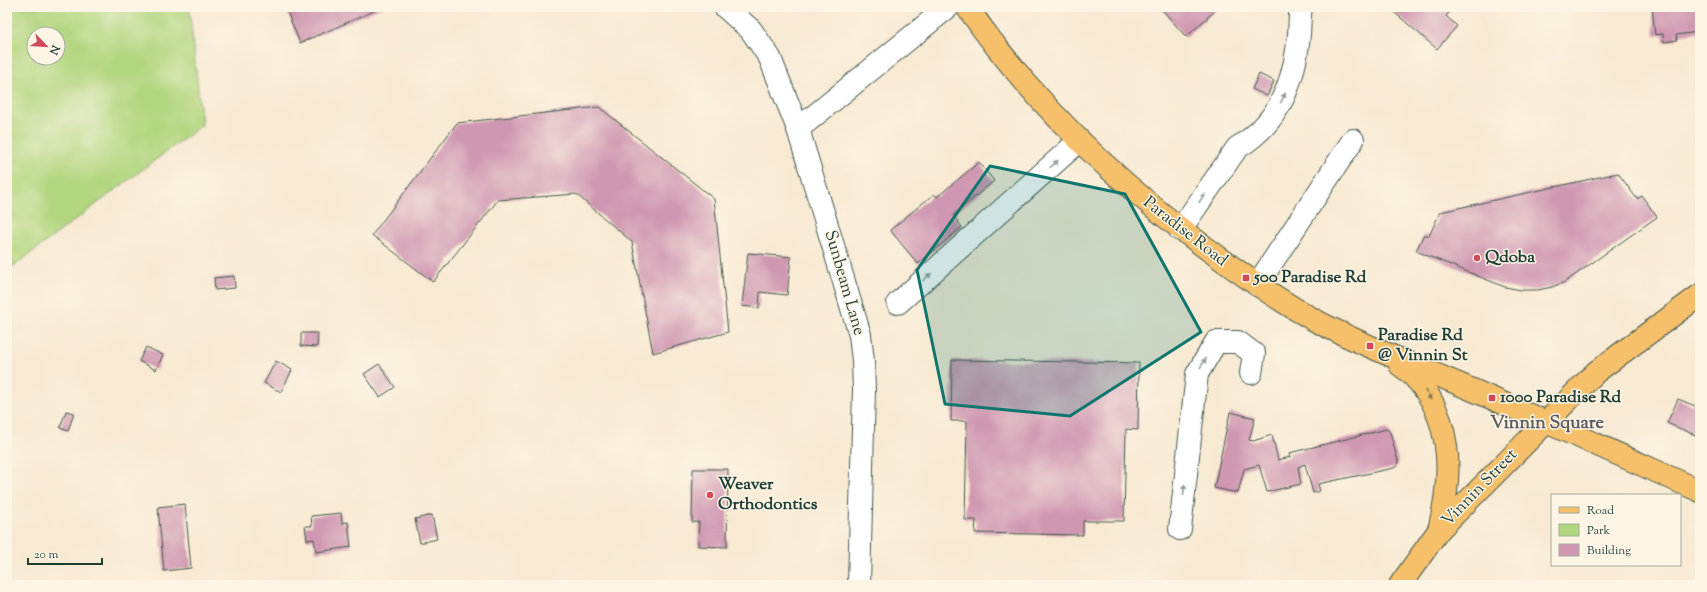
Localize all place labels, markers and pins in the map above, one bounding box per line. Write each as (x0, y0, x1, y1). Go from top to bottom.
place label: Qdoba (1485, 246, 1535, 270)
marker: Qdoba (1472, 253, 1482, 263)
place label: 500 Paradise Rd (1252, 266, 1367, 290)
marker: 500 Paradise Rd (1241, 273, 1251, 283)
place label: Paradise Rd @ Vinnin St (1378, 324, 1468, 368)
marker: Paradise Rd @ Vinnin St (1365, 341, 1375, 351)
place label: 1000 Paradise Rd (1500, 386, 1622, 410)
marker: 1000 Paradise Rd (1487, 393, 1497, 403)
place label: Weaver Orthodontics (718, 473, 818, 517)
marker: Weaver Orthodontics (705, 490, 715, 500)

